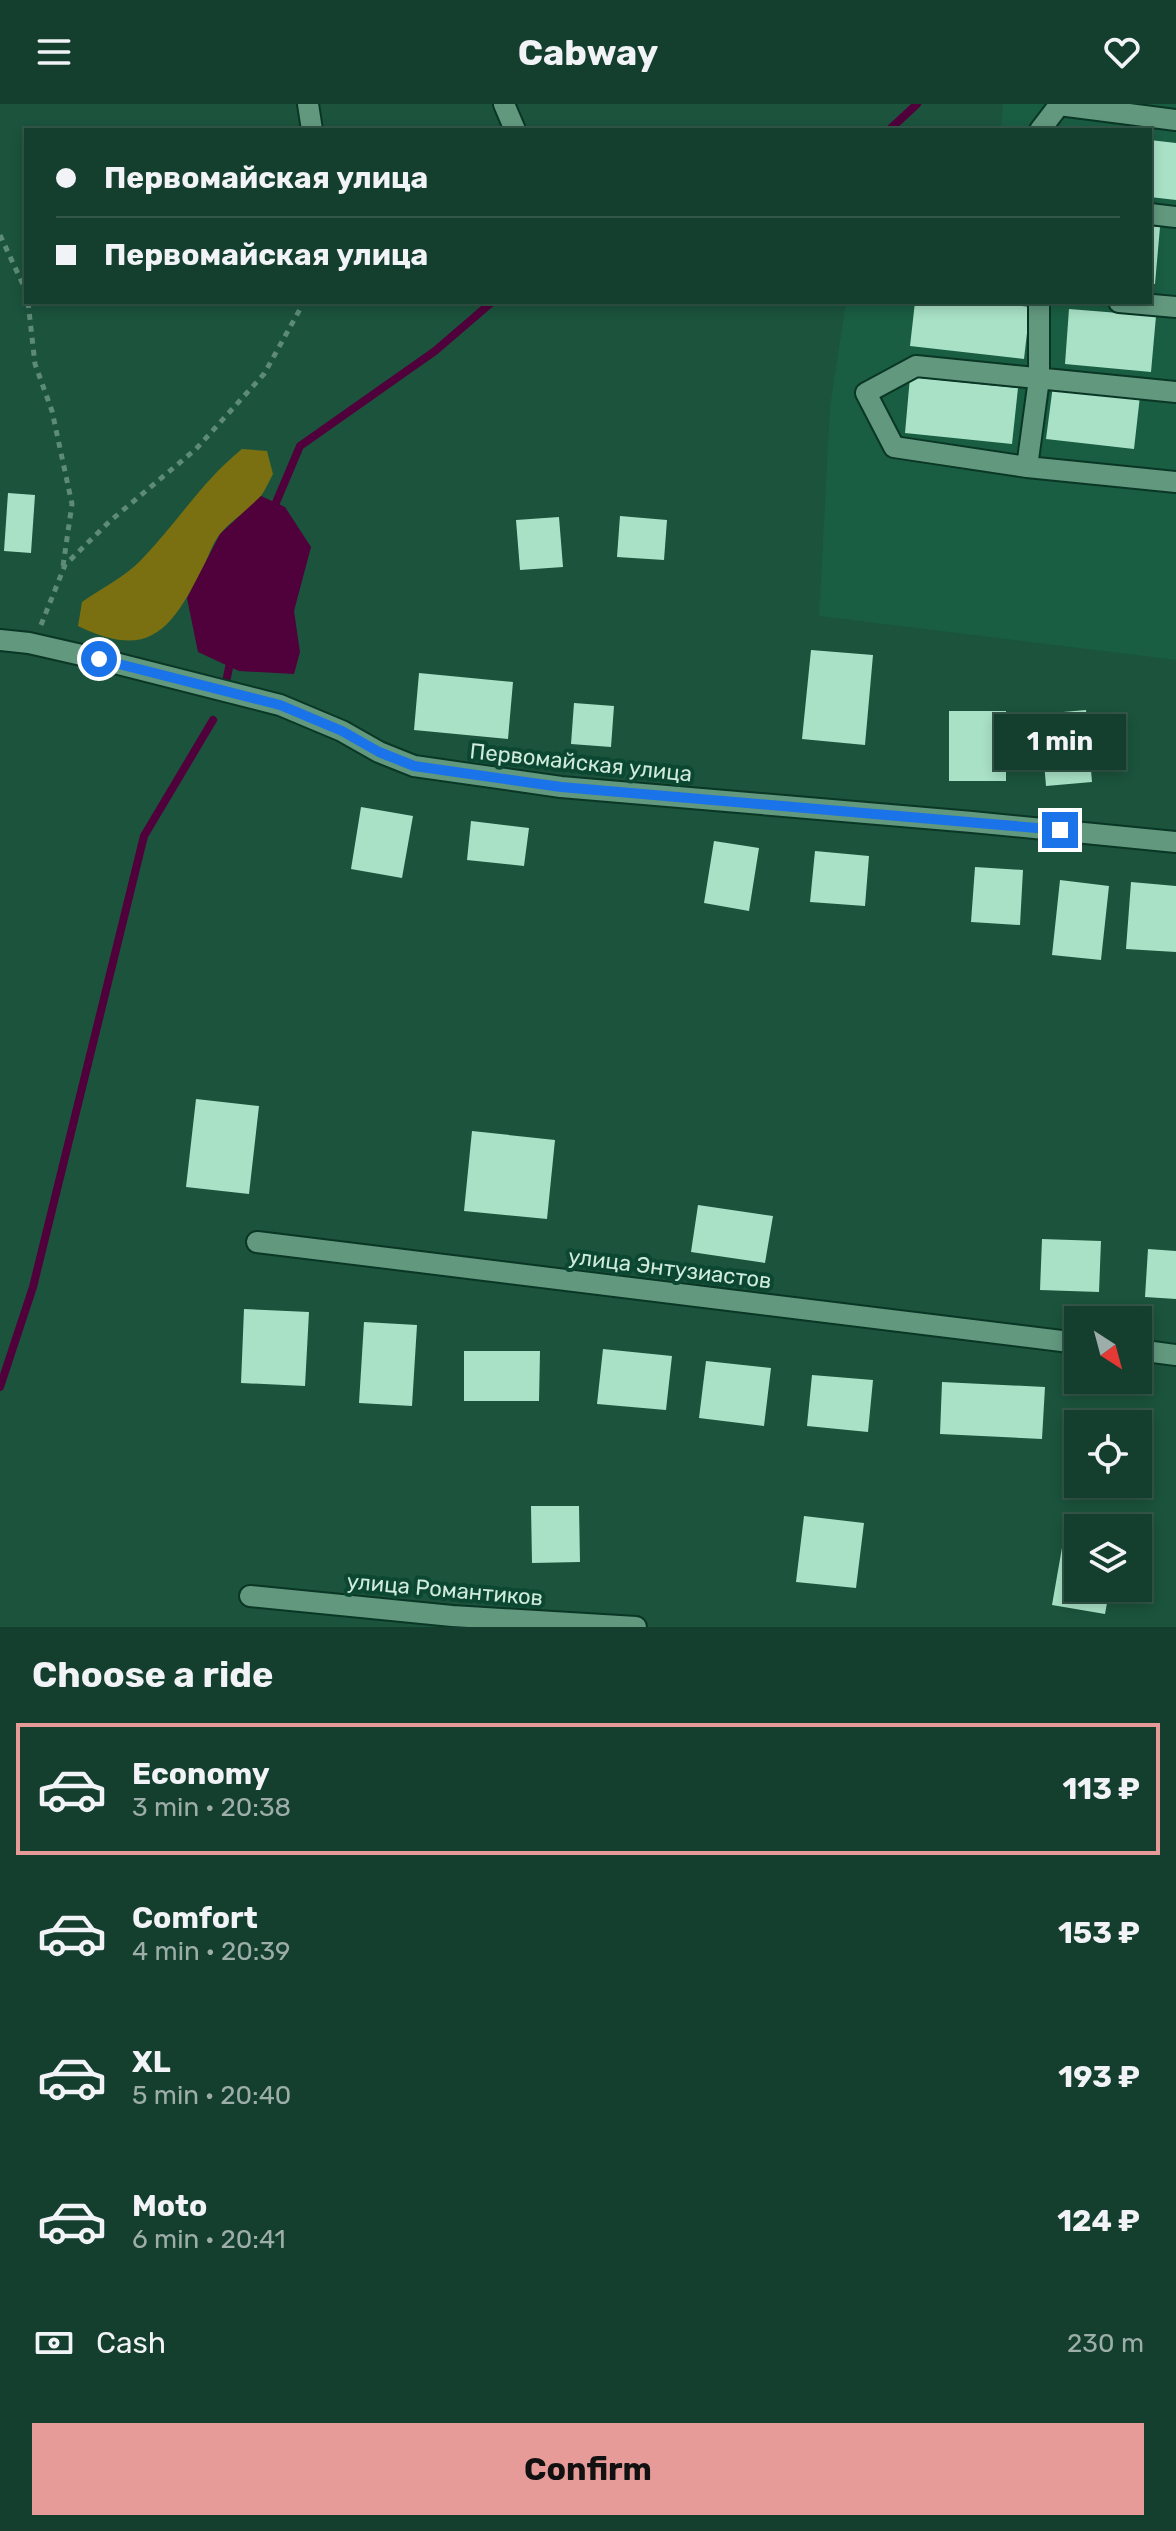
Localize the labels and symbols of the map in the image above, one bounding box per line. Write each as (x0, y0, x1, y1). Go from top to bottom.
route start (81, 641, 117, 677)
callout: 1 min (994, 714, 1126, 770)
street label: Первомайская улица (468, 737, 693, 788)
route end (1042, 812, 1078, 848)
street label: улица Энтузиастов (567, 1243, 773, 1294)
north arrow (1064, 1306, 1152, 1394)
street label: улица Романтиков (346, 1567, 544, 1612)

